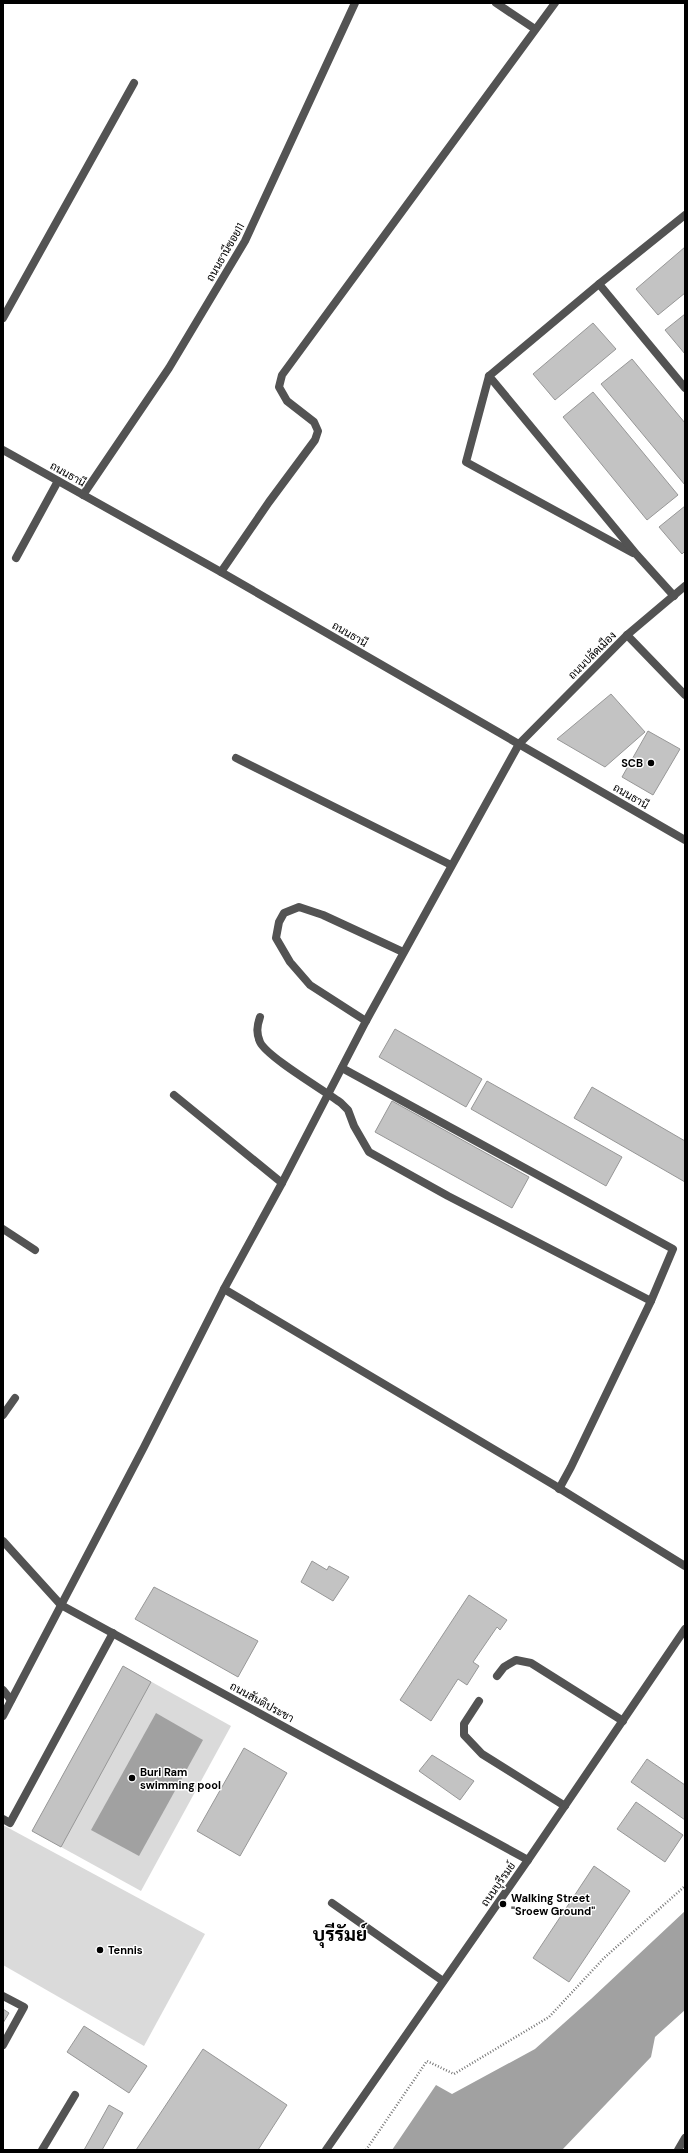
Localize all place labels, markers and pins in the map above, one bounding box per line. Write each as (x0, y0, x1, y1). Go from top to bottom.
place label: SCB (621, 756, 643, 770)
marker: SCB (646, 758, 656, 768)
place label: Buri Ram swimming pool (140, 1765, 221, 1792)
marker: Buri Ram swimming pool (127, 1773, 137, 1783)
place label: Walking Street "Sroew Ground" (511, 1891, 595, 1918)
marker: Walking Street "Sroew Ground" (498, 1899, 508, 1909)
place label: Tennis (108, 1943, 143, 1957)
marker: Tennis (95, 1945, 105, 1955)

